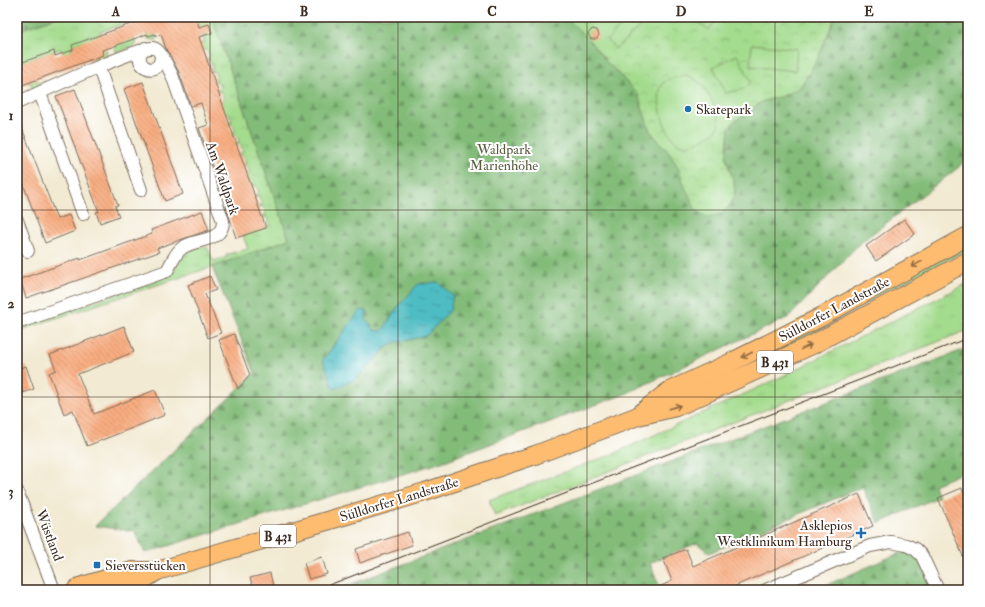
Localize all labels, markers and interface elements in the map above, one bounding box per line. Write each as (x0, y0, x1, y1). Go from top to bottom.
text: A (111, 4, 121, 20)
text: B (300, 4, 308, 20)
text: C (487, 4, 497, 20)
text: D (676, 4, 687, 20)
text: E (864, 4, 874, 20)
place label: Skatepark (696, 101, 752, 119)
marker: Skatepark (683, 104, 693, 114)
text: 1 (9, 108, 14, 124)
street label: Am Waldpark (201, 138, 243, 218)
park label: Waldpark Marienhöhe (470, 141, 538, 174)
one-way arrow (911, 261, 923, 269)
street label: Sülldorfer Landstraße (776, 273, 893, 346)
text: 2 (8, 296, 15, 312)
one-way arrow (800, 343, 812, 350)
road number: B 431 (757, 351, 793, 373)
one-way arrow (741, 352, 753, 359)
one-way arrow (669, 403, 682, 410)
street label: Sülldorfer Landstraße (338, 473, 461, 526)
text: 3 (9, 484, 14, 500)
street label: Wüstland (32, 506, 67, 563)
place label: Asklepios Westklinikum Hamburg (716, 517, 853, 550)
road number: B 431 (260, 525, 296, 547)
marker: Asklepios Westklinikum Hamburg (855, 527, 867, 539)
place label: Sieversstücken (105, 557, 186, 574)
marker: Sieversstücken (92, 560, 102, 570)

